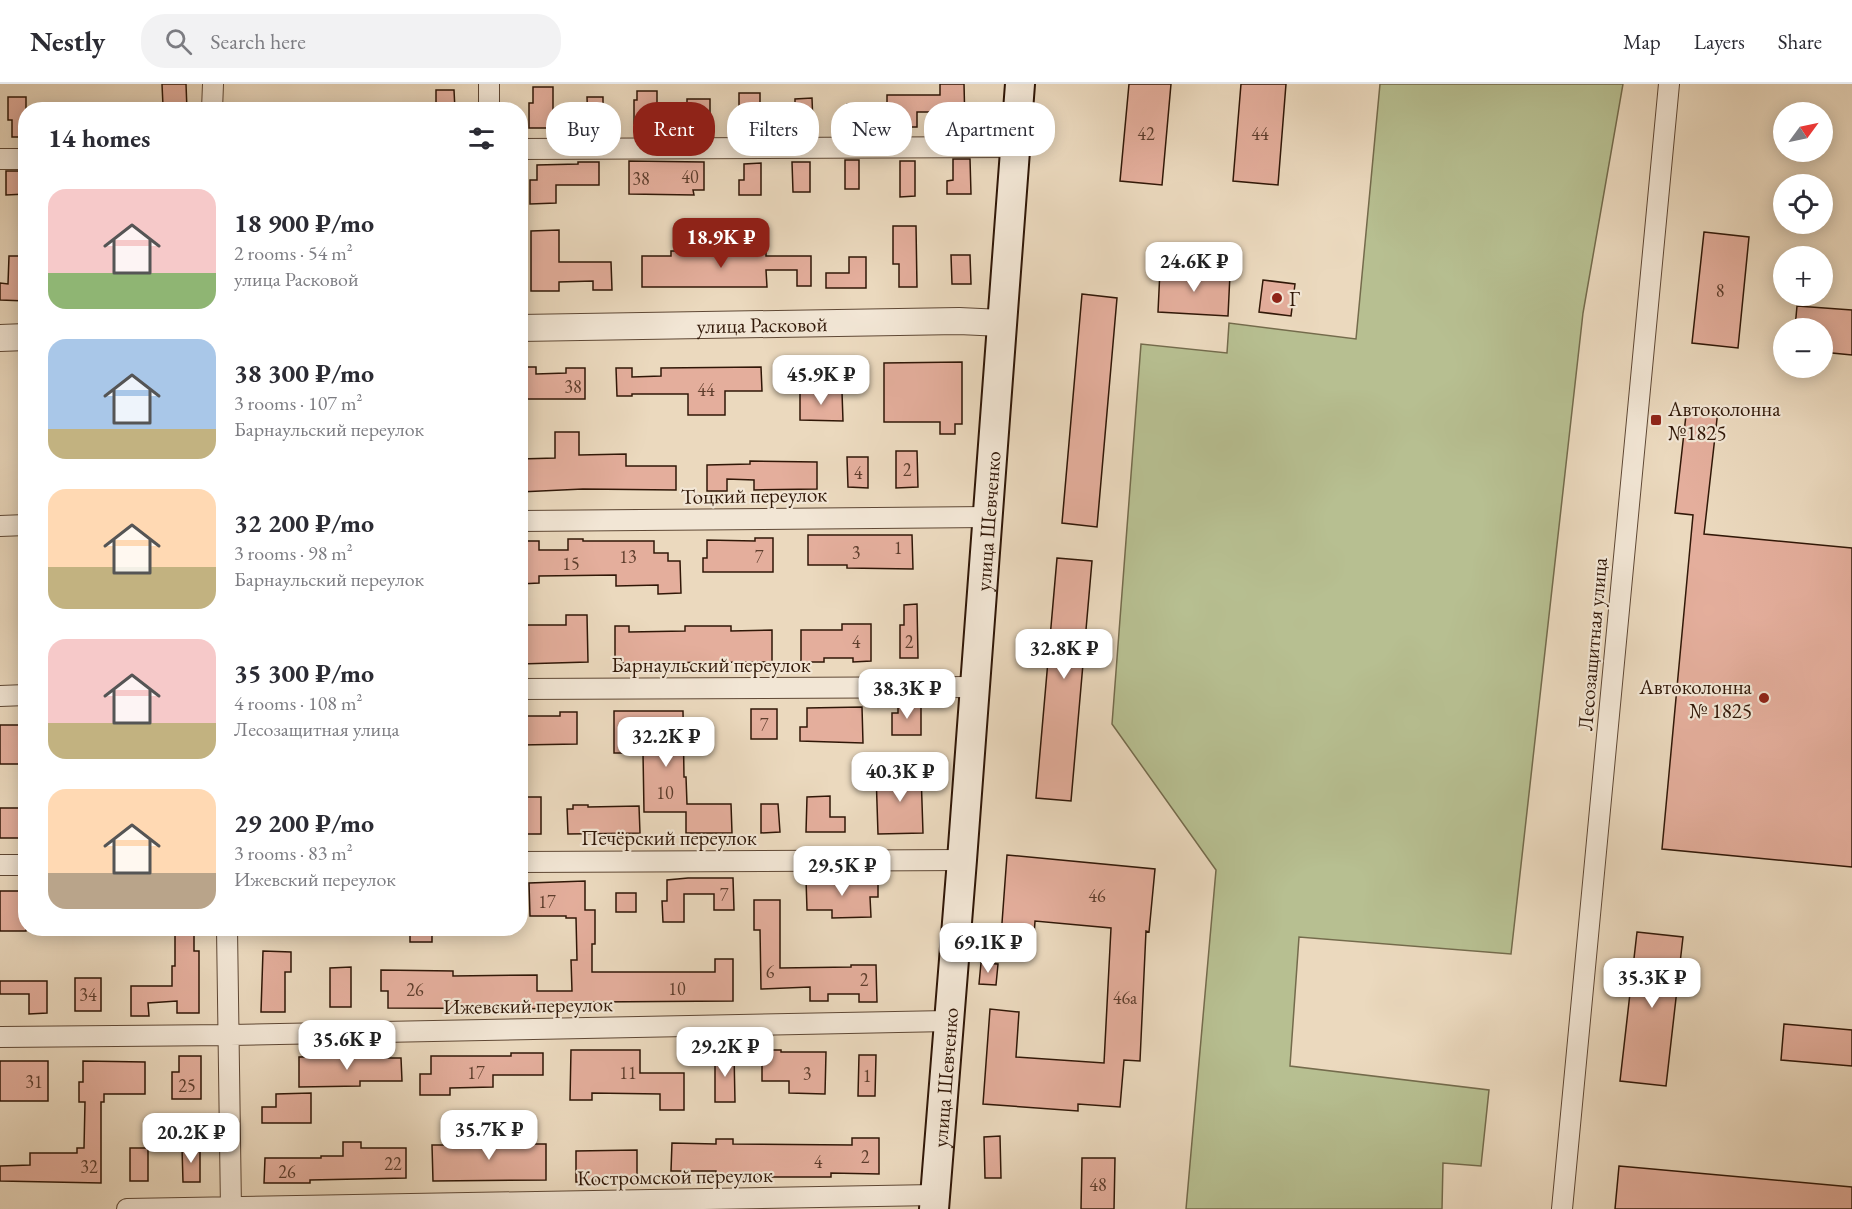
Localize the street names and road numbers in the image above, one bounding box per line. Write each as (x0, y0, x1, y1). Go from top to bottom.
street label: улица Расковой (696, 310, 828, 339)
street label: улица Шевченко (969, 450, 1006, 592)
street label: Тоцкий переулок (681, 480, 827, 510)
street label: Лесозащитная улица (1571, 556, 1613, 732)
street label: Барнаульский переулок (611, 651, 811, 678)
street label: Печёрский переулок (581, 824, 757, 851)
street label: Ижевский переулок (443, 990, 613, 1020)
street label: улица Шевченко (925, 1006, 964, 1149)
street label: Костромской переулок (577, 1161, 773, 1191)

